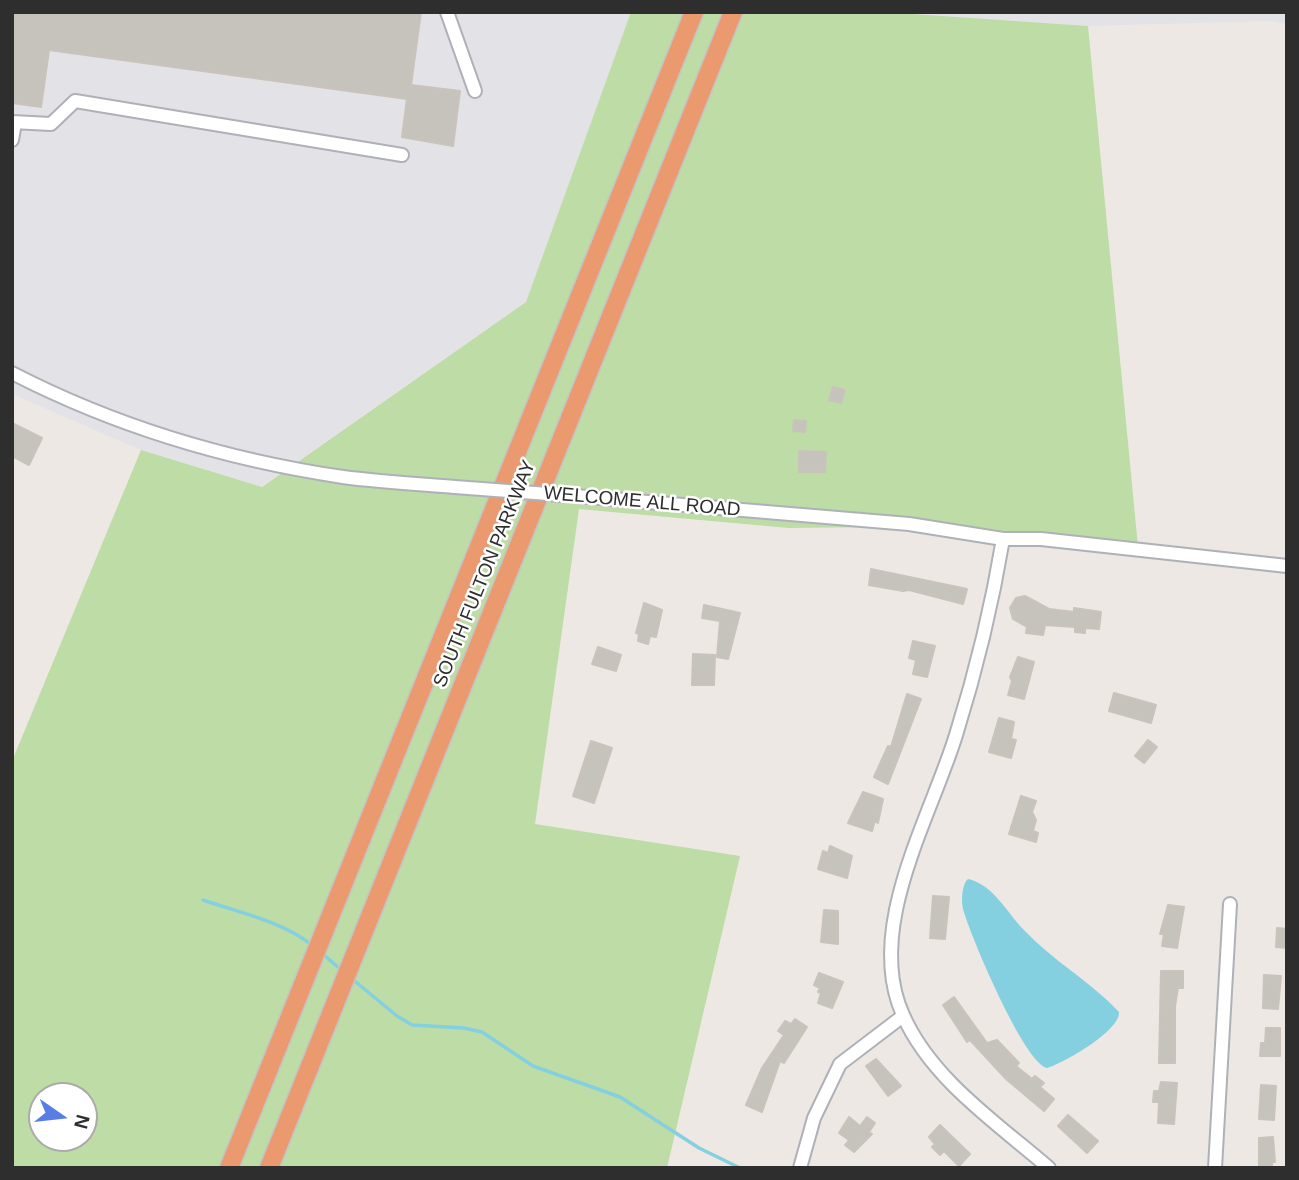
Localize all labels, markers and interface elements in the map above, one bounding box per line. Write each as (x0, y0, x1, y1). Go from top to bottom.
street label: SOUTH FULTON PARKWAY (429, 457, 541, 691)
street label: WELCOME ALL ROAD (543, 482, 741, 522)
north arrow (28, 1082, 98, 1152)
text: N (70, 1113, 94, 1131)

